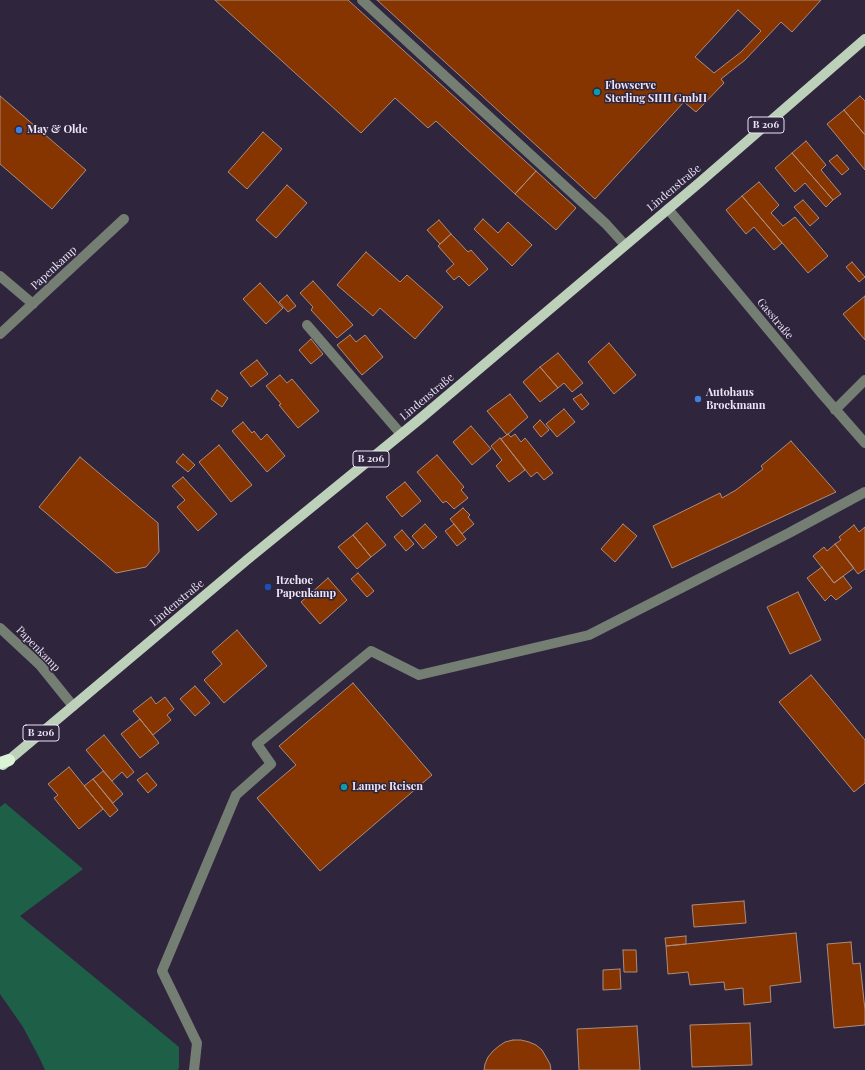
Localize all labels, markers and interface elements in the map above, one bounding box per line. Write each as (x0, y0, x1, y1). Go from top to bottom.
place label: Flowserve Sterling SIHI GmbH (605, 79, 707, 105)
marker: Flowserve Sterling SIHI GmbH (592, 87, 602, 97)
road number: B 206 (748, 117, 784, 133)
place label: May & Olde (27, 123, 87, 137)
marker: May & Olde (14, 125, 24, 135)
street label: Lindenstraße (644, 162, 704, 214)
street label: Papenkamp (28, 243, 80, 293)
street label: Gasstraße (754, 296, 796, 342)
street label: Lindenstraße (397, 371, 457, 423)
place label: Autohaus Brockmann (706, 386, 766, 412)
marker: Autohaus Brockmann (693, 394, 703, 404)
road number: B 206 (353, 451, 389, 467)
place label: Itzehoe Papenkamp (276, 574, 336, 600)
street label: Lindenstraße (147, 577, 207, 629)
marker: Itzehoe Papenkamp (263, 582, 273, 592)
street label: Papenkamp (13, 624, 63, 674)
road number: B 206 (23, 725, 59, 741)
place label: Lampe Reisen (352, 780, 423, 794)
marker: Lampe Reisen (339, 782, 349, 792)

